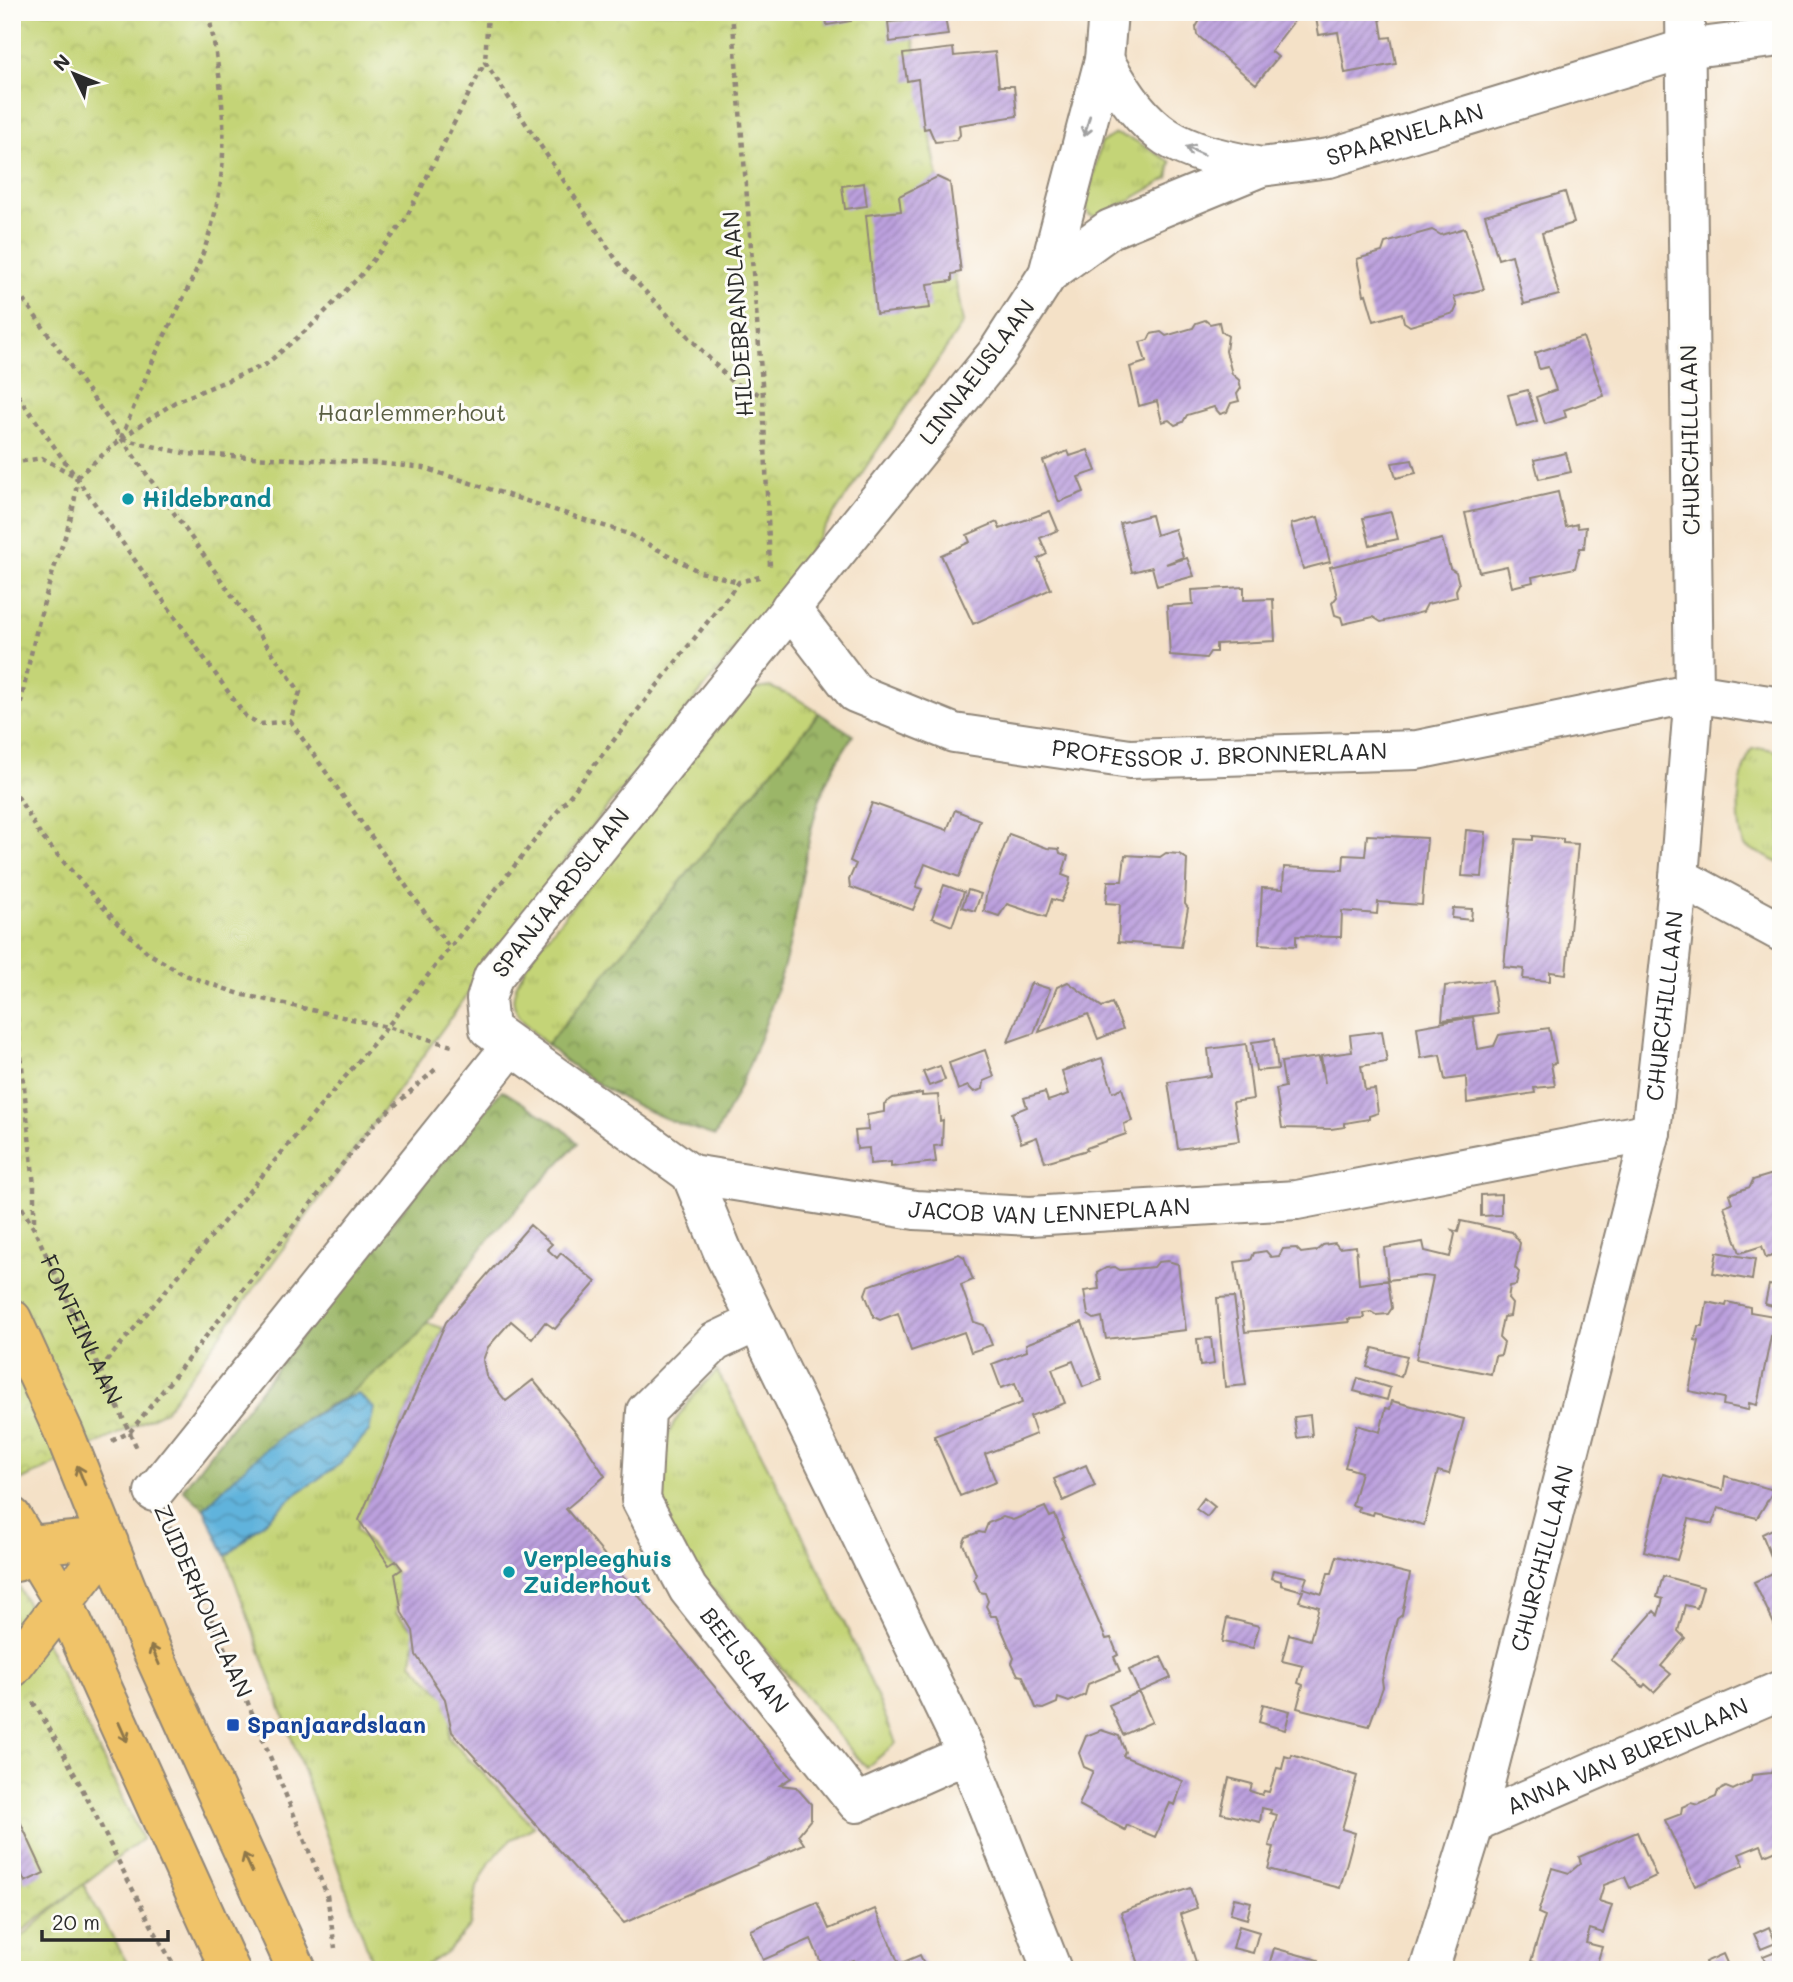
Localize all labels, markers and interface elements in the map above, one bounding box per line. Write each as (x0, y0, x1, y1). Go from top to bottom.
north arrow (38, 38, 108, 108)
text: N (47, 48, 75, 76)
street label: SPAARNELAAN (1323, 95, 1487, 172)
one-way arrow (1080, 114, 1093, 137)
one-way arrow (1185, 144, 1206, 157)
street label: HILDEBRANDLAAN (715, 210, 759, 418)
street label: LINNAEUSLAAN (912, 293, 1041, 450)
street label: CHURCHILLLAAN (1672, 344, 1706, 536)
park label: Haarlemmerhout (318, 397, 506, 427)
place label: Hildebrand (142, 483, 271, 513)
marker: Hildebrand (120, 491, 136, 507)
street label: PROFESSOR J. BRONNERLAAN (1050, 732, 1388, 773)
street label: SPANJAARDSLAAN (485, 802, 636, 983)
street label: CHURCHILLLAAN (1639, 909, 1689, 1102)
street label: JACOB VAN LENNEPLAAN (906, 1190, 1191, 1230)
street label: FONTEINLAAN (34, 1250, 130, 1409)
street label: CHURCHILLLAAN (1503, 1462, 1579, 1654)
one-way arrow (74, 1464, 87, 1486)
street label: ZUIDERHOUTLAAN (148, 1499, 260, 1702)
place label: Verpleeghuis Zuiderhout (523, 1543, 672, 1599)
marker: Verpleeghuis Zuiderhout (501, 1564, 517, 1580)
street label: BEELSLAAN (694, 1601, 796, 1719)
one-way arrow (148, 1645, 161, 1667)
street label: ANNA VAN BURENLAAN (1502, 1690, 1752, 1821)
place label: Spanjaardslaan (247, 1709, 426, 1739)
marker: Spanjaardslaan (225, 1717, 241, 1733)
one-way arrow (117, 1721, 130, 1742)
one-way arrow (241, 1853, 254, 1874)
scale bar (42, 1898, 168, 1942)
text: 20 m (52, 1908, 100, 1935)

